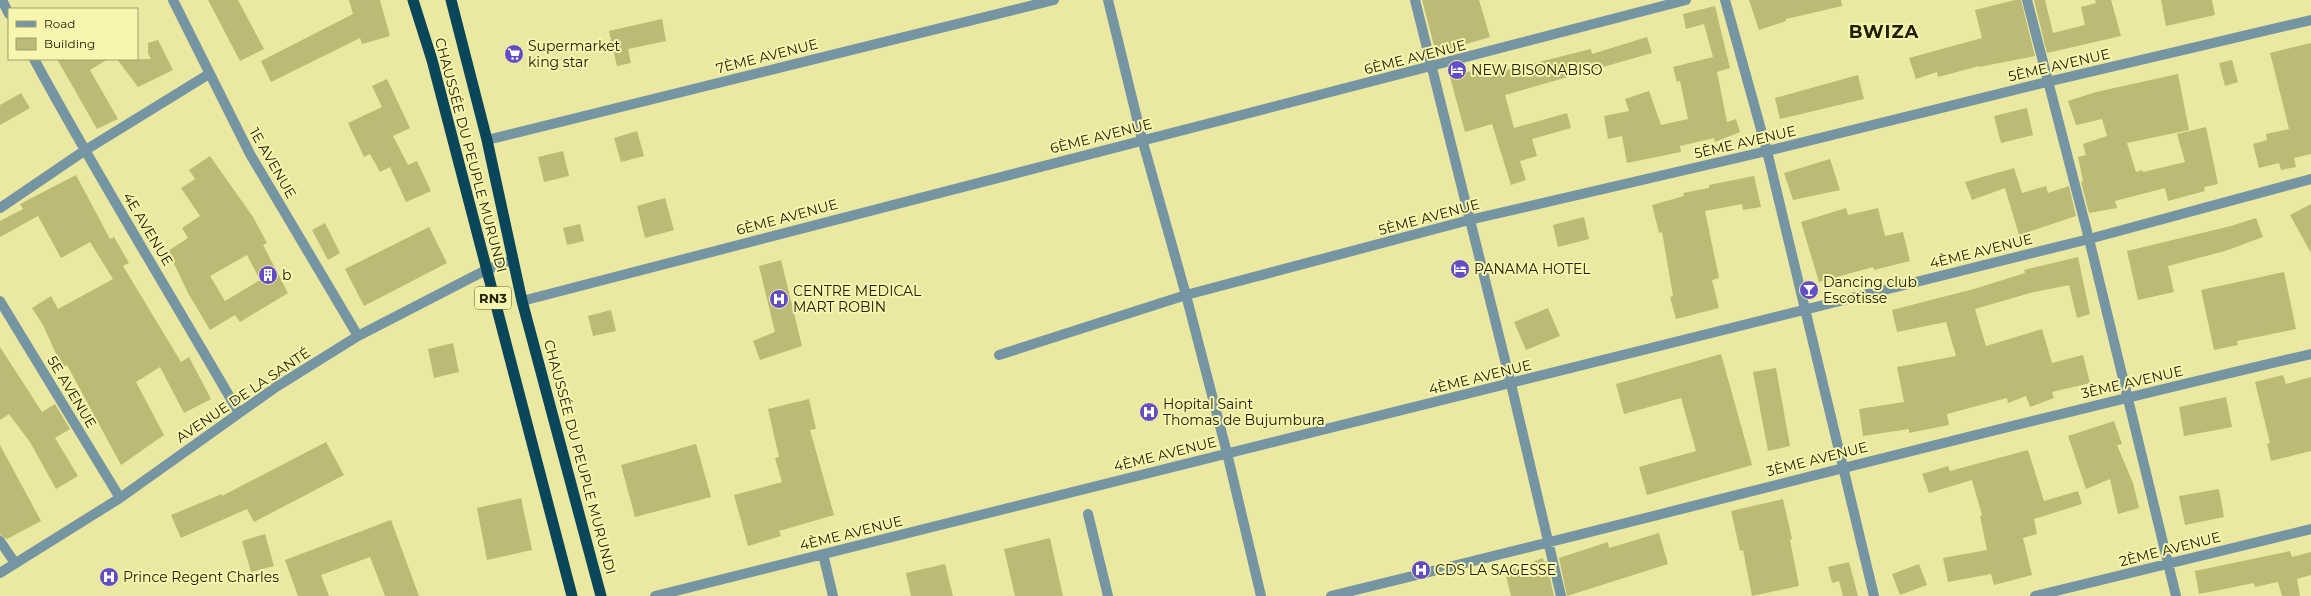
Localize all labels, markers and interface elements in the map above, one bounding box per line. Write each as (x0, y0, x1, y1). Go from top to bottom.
legend (8, 8, 138, 60)
text: Road (44, 16, 75, 31)
district label: BWIZA (1849, 21, 1919, 43)
street label: 7ÈME AVENUE (714, 35, 820, 77)
text: Building (44, 36, 95, 51)
street label: CHAUSSÉE DU PEUPLE MURUNDI (431, 36, 511, 274)
street label: 6ÈME AVENUE (1362, 36, 1468, 78)
place label: Supermarket king star (528, 37, 621, 71)
supermarket icon: Supermarket king star (503, 43, 525, 65)
street label: 5ÈME AVENUE (2006, 45, 2112, 85)
hotel icon: NEW BISONABISO (1446, 59, 1468, 81)
place label: NEW BISONABISO (1471, 61, 1603, 79)
street label: 6ÈME AVENUE (1048, 115, 1154, 157)
street label: 5ÈME AVENUE (1692, 122, 1798, 162)
street label: 1E AVENUE (246, 125, 300, 201)
street label: 4E AVENUE (119, 189, 177, 269)
street label: 6ÈME AVENUE (734, 195, 840, 239)
street label: 5ÈME AVENUE (1376, 195, 1482, 239)
street label: 4ÈME AVENUE (1928, 230, 2034, 272)
hotel icon: PANAMA HOTEL (1449, 258, 1471, 280)
place label: PANAMA HOTEL (1474, 260, 1591, 278)
building icon: b (257, 264, 279, 286)
place label: b (282, 266, 292, 284)
place label: Dancing club Escotisse (1823, 273, 1917, 307)
bar icon: Dancing club Escotisse (1798, 279, 1820, 301)
place label: CENTRE MEDICAL MART ROBIN (793, 282, 922, 316)
road number: RN3 (475, 287, 511, 309)
hospital icon: CENTRE MEDICAL MART ROBIN (768, 288, 790, 310)
street label: CHAUSSÉE DU PEUPLE MURUNDI (540, 338, 620, 576)
street label: AVENUE DE LA SANTÉ (172, 343, 314, 447)
street label: 5E AVENUE (43, 353, 101, 431)
street label: 4ÈME AVENUE (1427, 356, 1533, 398)
street label: 3ÈME AVENUE (2079, 362, 2185, 402)
place label: Hopital Saint Thomas de Bujumbura (1163, 395, 1325, 429)
hospital icon: Hopital Saint Thomas de Bujumbura (1138, 401, 1160, 423)
street label: 4ÈME AVENUE (1112, 433, 1218, 475)
street label: 3ÈME AVENUE (1764, 438, 1870, 480)
street label: 4ÈME AVENUE (798, 512, 904, 554)
street label: 2ÈME AVENUE (2117, 528, 2223, 570)
hospital icon: CDS LA SAGESSE (1410, 559, 1432, 581)
place label: CDS LA SAGESSE (1435, 561, 1556, 579)
hospital icon: Prince Regent Charles (98, 566, 120, 588)
place label: Prince Regent Charles (123, 568, 279, 586)

